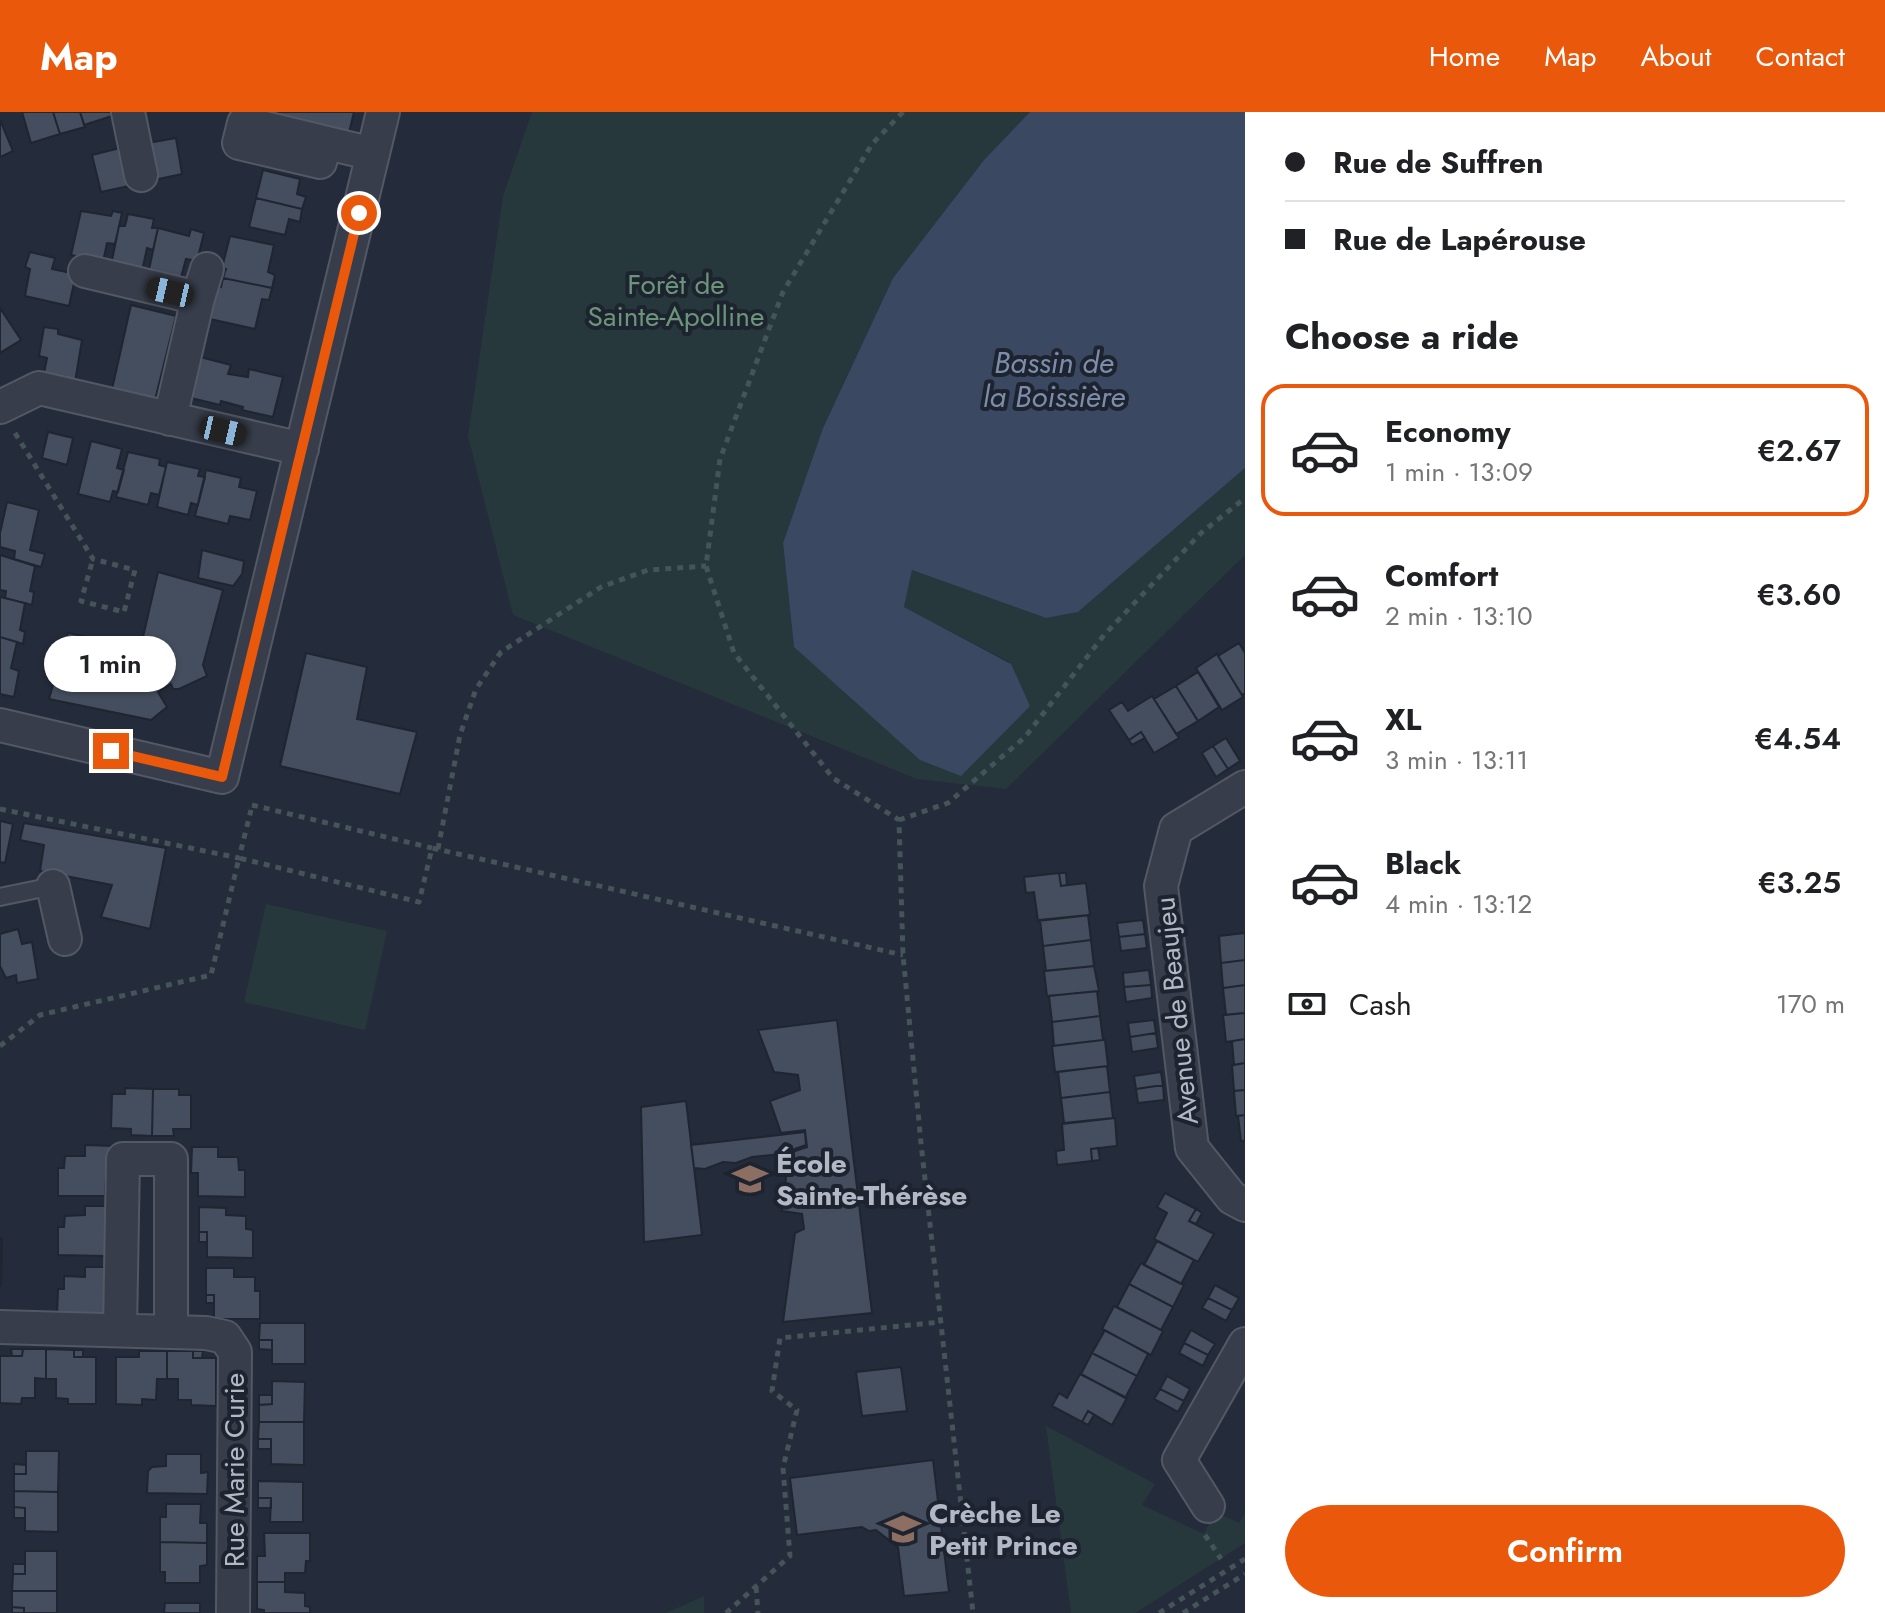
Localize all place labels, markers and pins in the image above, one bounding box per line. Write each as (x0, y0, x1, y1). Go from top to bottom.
place label: École Sainte-Thérèse (776, 1143, 967, 1216)
school or university icon: École Sainte-Thérèse (731, 1160, 769, 1198)
place label: Crèche Le Petit Prince (929, 1493, 1078, 1566)
school or university icon: Crèche Le Petit Prince (884, 1510, 922, 1548)

